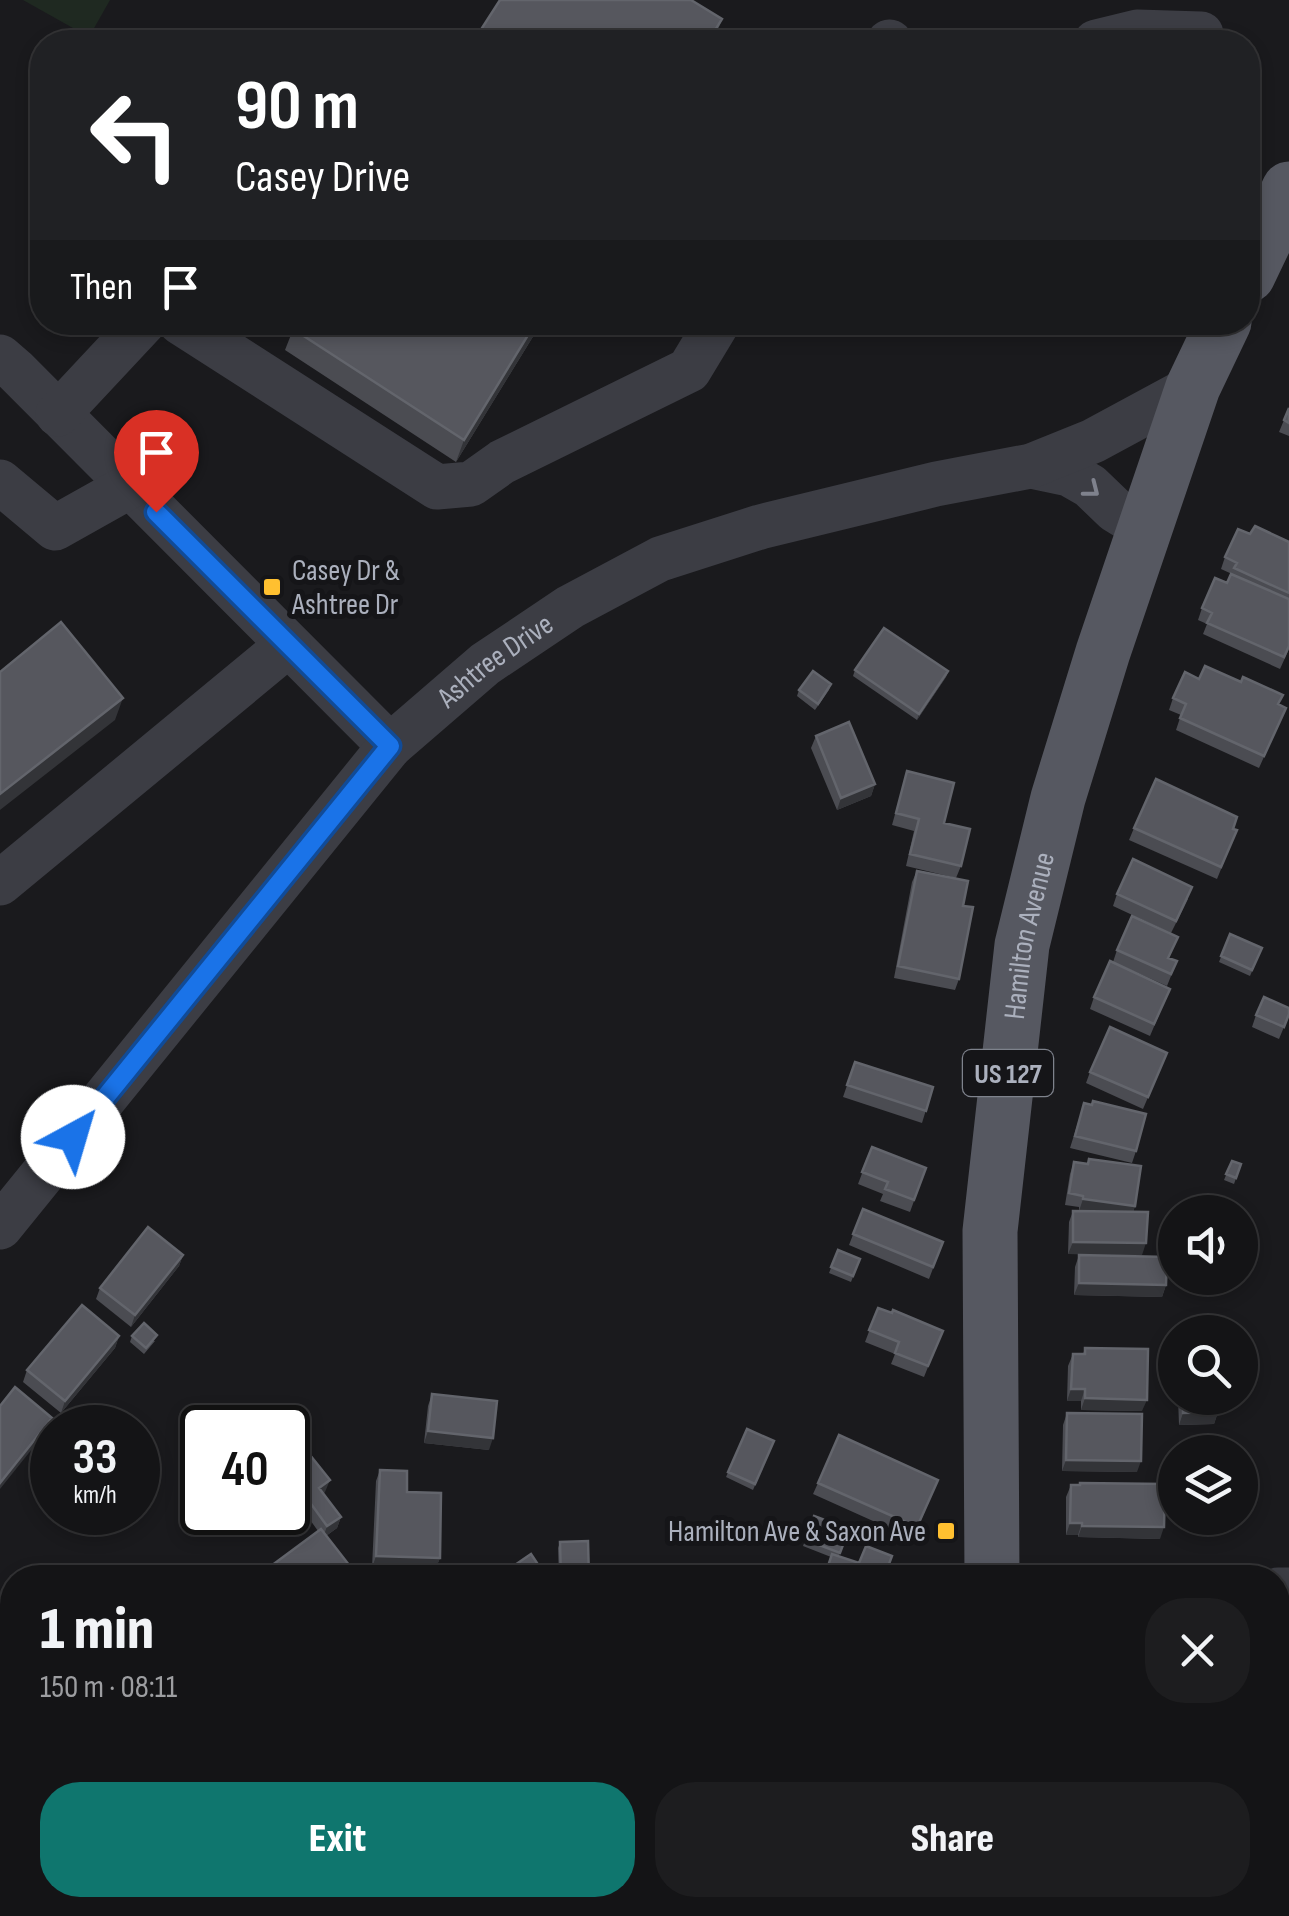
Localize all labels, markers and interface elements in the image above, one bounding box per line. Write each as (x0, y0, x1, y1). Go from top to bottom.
text: 90 m (235, 65, 359, 149)
icon: left (70, 70, 200, 200)
text: Casey Drive (235, 150, 410, 205)
icon: arrive (153, 260, 208, 315)
text: Then (70, 265, 133, 310)
pin (114, 410, 199, 513)
icon: arrive (129, 425, 184, 480)
one-way arrow (1081, 478, 1099, 496)
place label: Casey Dr & Ashtree Dr (291, 553, 400, 623)
marker: Casey Dr & Ashtree Dr (261, 576, 283, 598)
street label: Ashtree Drive (430, 606, 560, 717)
street label: Hamilton Avenue (997, 849, 1063, 1021)
road number: US 127 (963, 1050, 1053, 1096)
position arrow (21, 1085, 125, 1189)
map controls (1158, 1195, 1258, 1535)
button: sound (1158, 1195, 1258, 1295)
button: search (1158, 1315, 1258, 1415)
speed limit sign: 40 (180, 1405, 310, 1535)
text: 33 (73, 1428, 117, 1488)
button: layers (1158, 1435, 1258, 1535)
text: km/h (73, 1480, 117, 1511)
place label: Hamilton Ave & Saxon Ave (668, 1514, 926, 1550)
marker: Hamilton Ave & Saxon Ave (935, 1520, 957, 1542)
text: 1 min (40, 1594, 154, 1666)
button: close (1145, 1598, 1250, 1703)
text: 150 m · 08:11 (40, 1668, 177, 1707)
button: Exit (40, 1782, 635, 1897)
button: Share (655, 1782, 1250, 1897)

